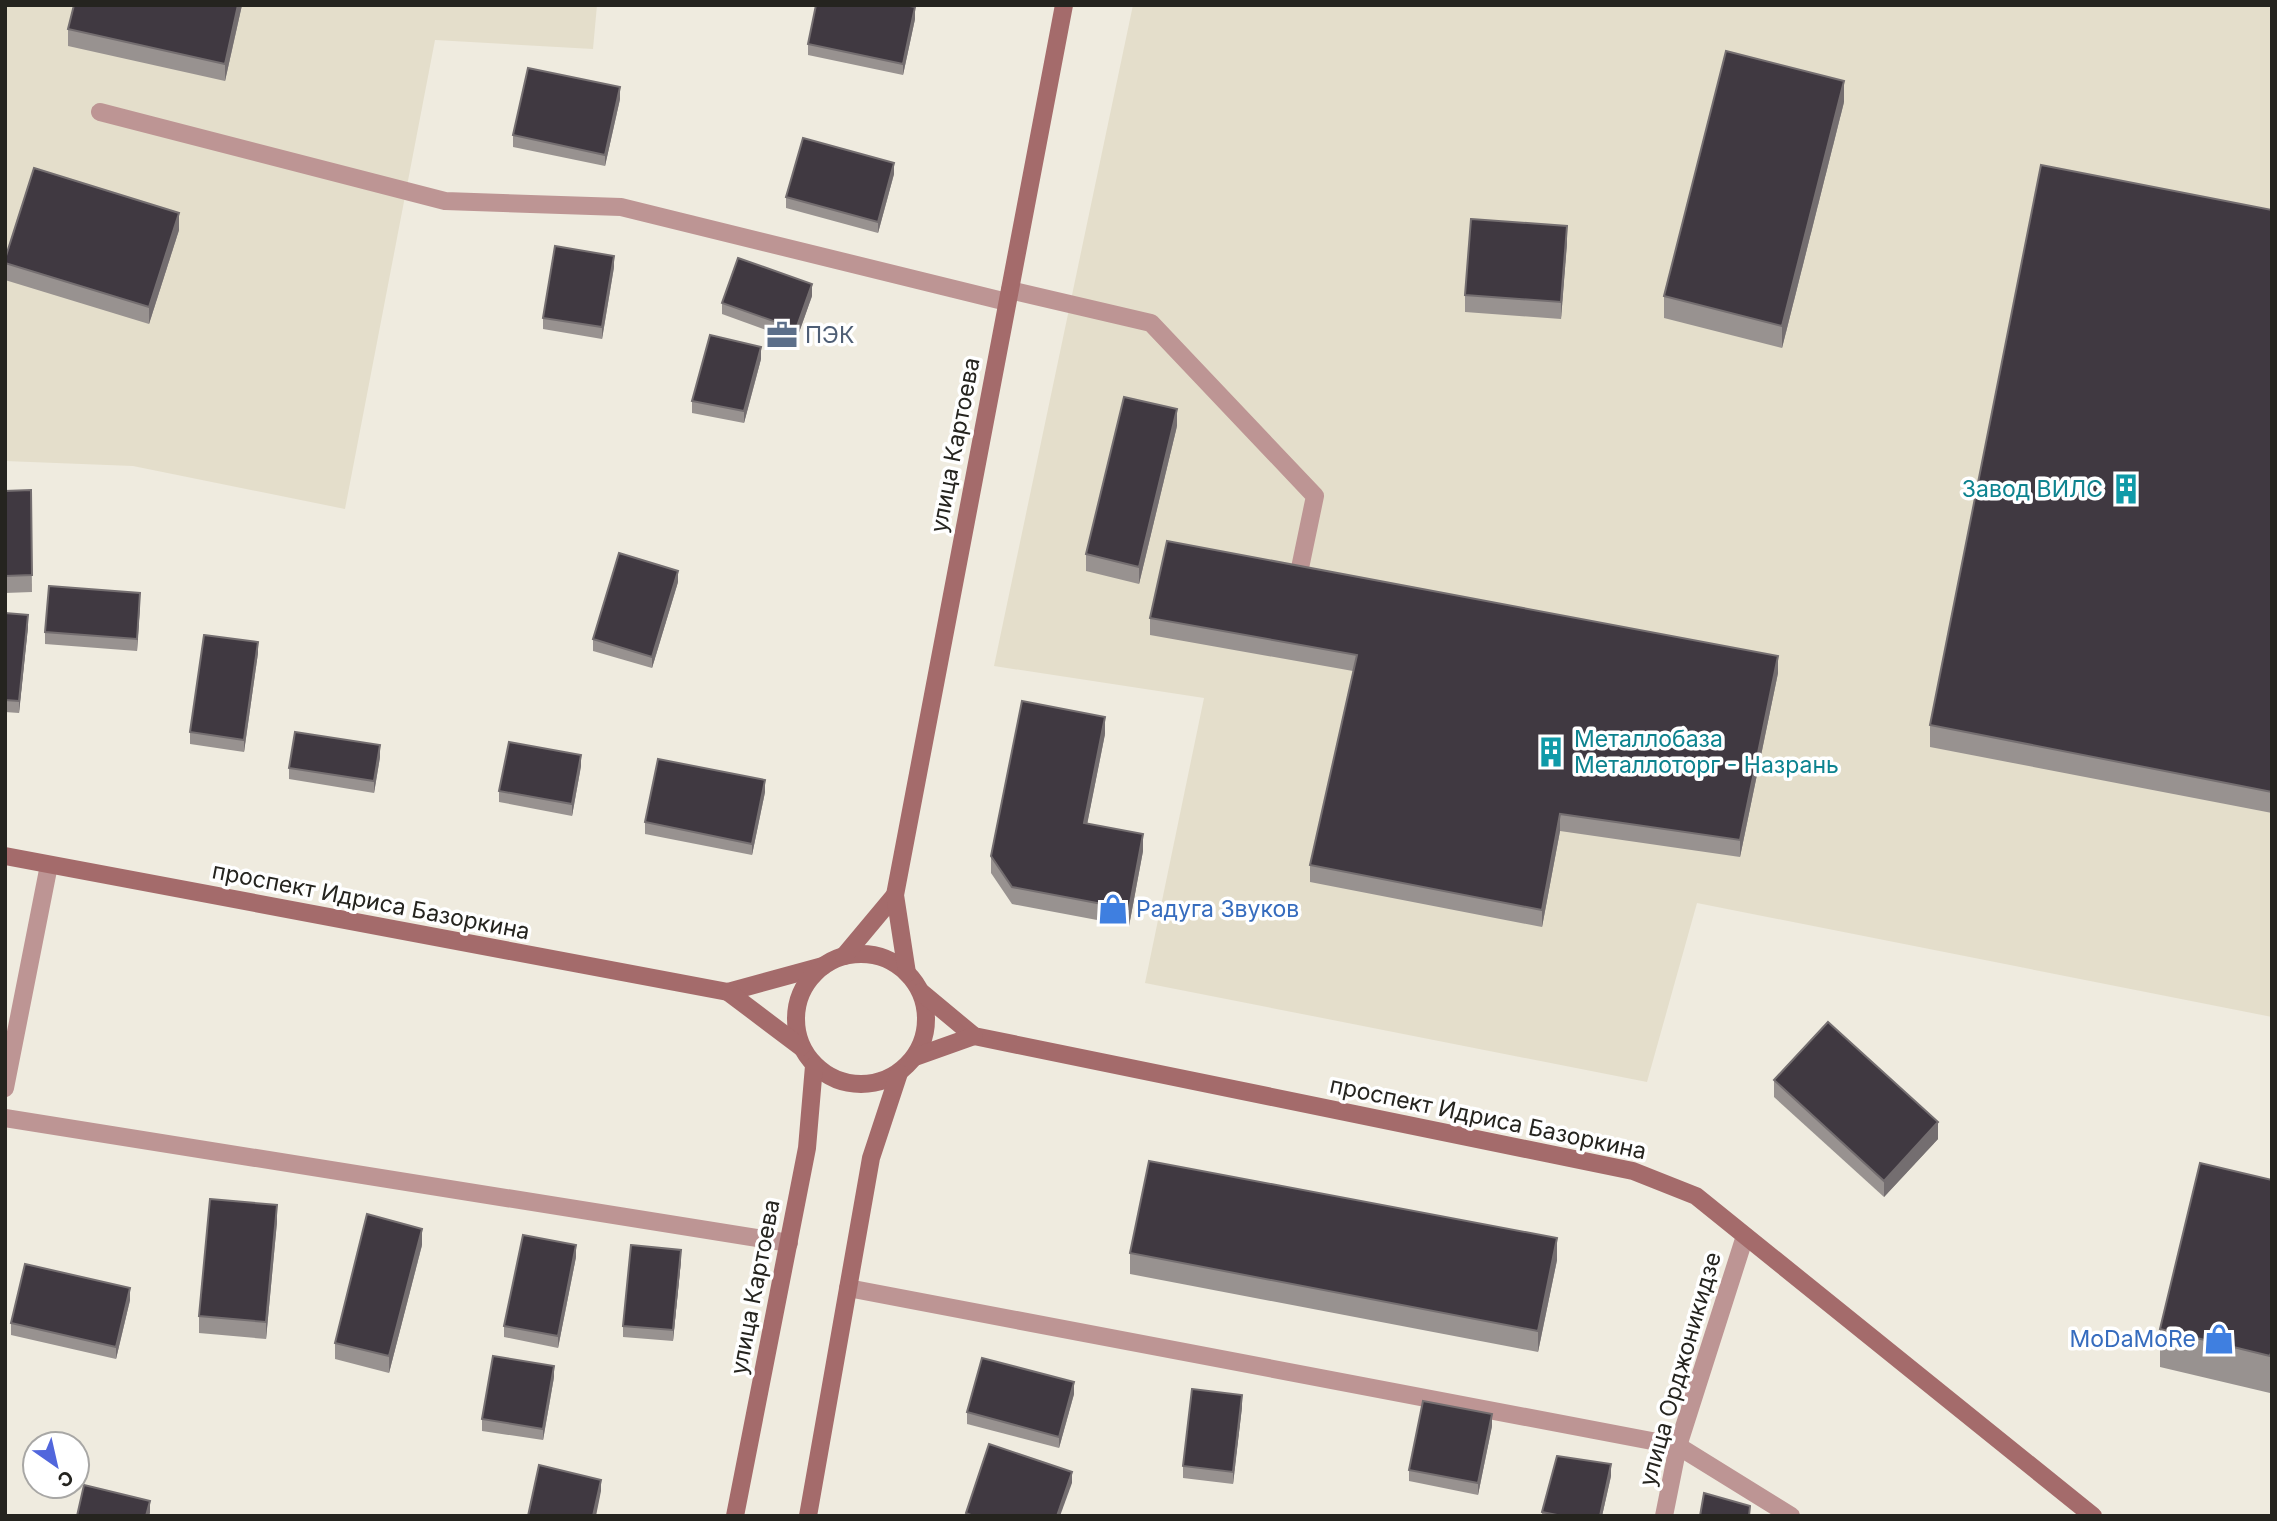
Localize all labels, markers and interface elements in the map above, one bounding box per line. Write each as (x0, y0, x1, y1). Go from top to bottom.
office icon: ПЭК (765, 318, 799, 352)
place label: ПЭК (805, 321, 854, 349)
street label: улица Картоева (924, 355, 986, 535)
building icon: Завод ВИЛС (2109, 472, 2143, 506)
place label: Завод ВИЛС (1962, 475, 2103, 503)
place label: Металлобаза Металлоторг - Назрань (1574, 725, 1839, 779)
building icon: Металлобаза Металлоторг - Назрань (1534, 735, 1568, 769)
street label: проспект Идриса Базоркина (210, 856, 532, 946)
shop icon: Радуга Звуков (1096, 892, 1130, 926)
place label: Радуга Звуков (1136, 895, 1299, 923)
street label: проспект Идриса Базоркина (1327, 1071, 1649, 1165)
street label: улица Картоева (724, 1197, 786, 1377)
street label: улица Орджоникидзе (1633, 1249, 1727, 1489)
shop icon: MoDaMoRe (2202, 1322, 2236, 1356)
place label: MoDaMoRe (2069, 1325, 2196, 1353)
north arrow (21, 1430, 91, 1500)
text: С (53, 1465, 77, 1492)

